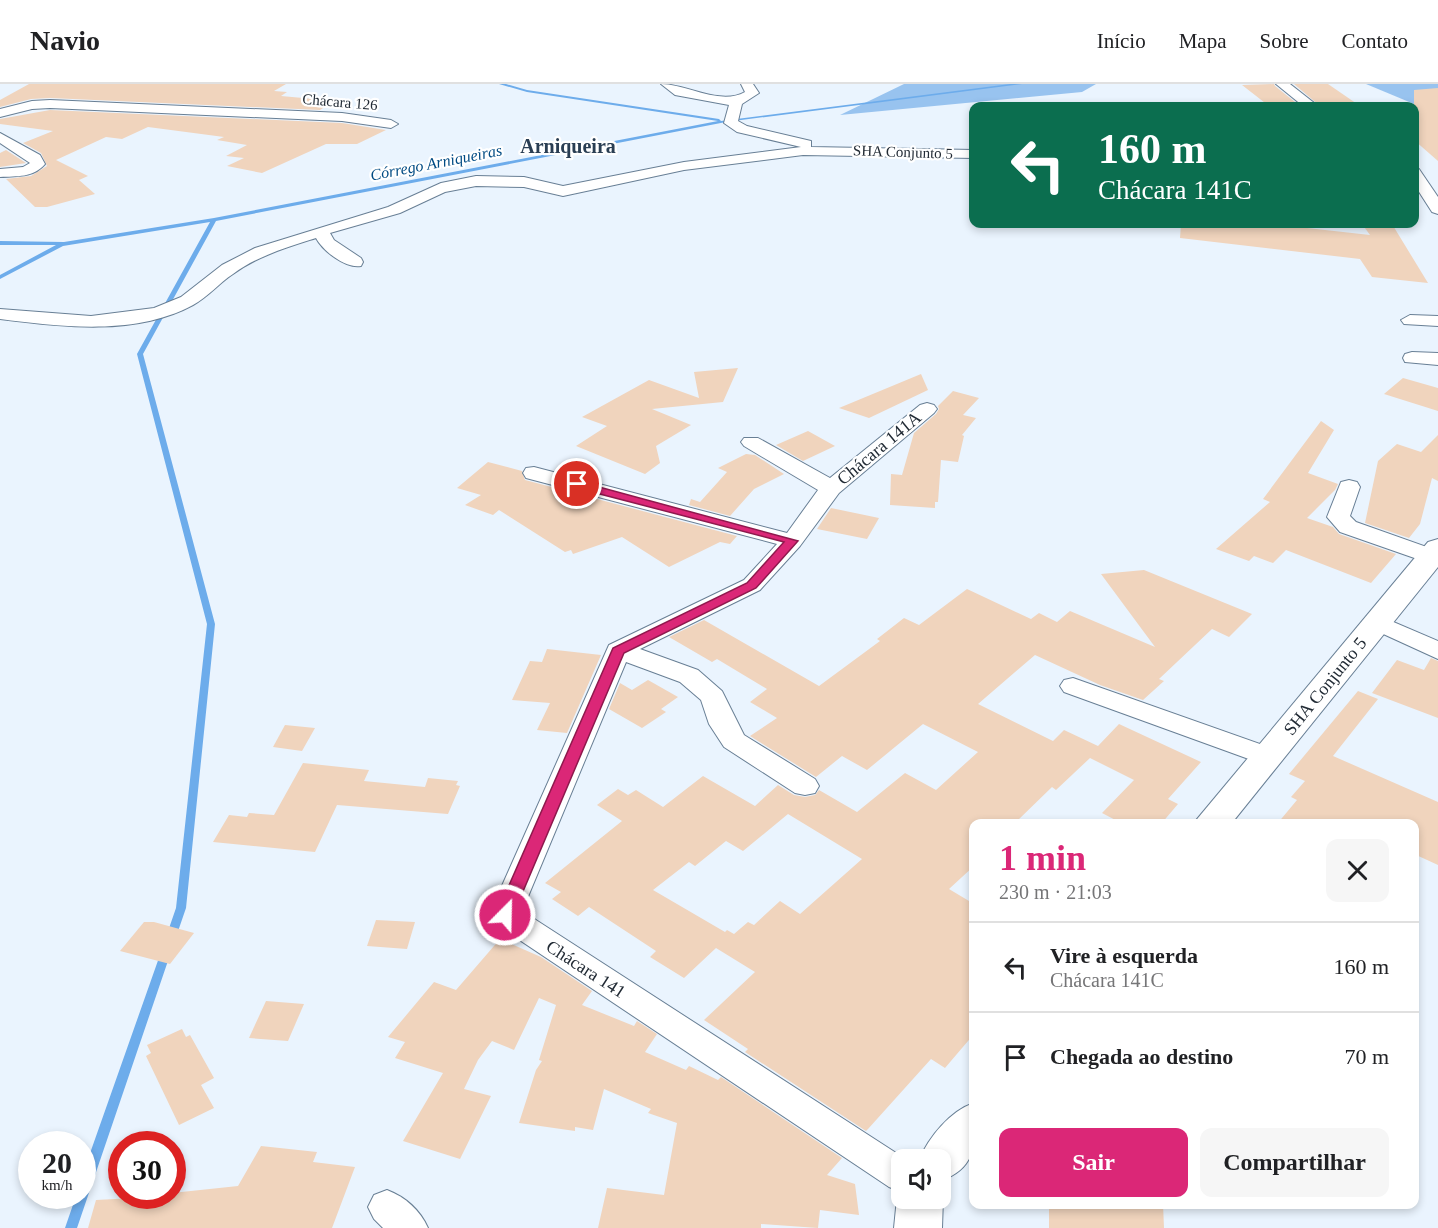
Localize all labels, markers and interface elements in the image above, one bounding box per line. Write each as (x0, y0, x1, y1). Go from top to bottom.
text: Navio (30, 25, 100, 56)
text: Início (1097, 29, 1146, 53)
text: Mapa (1179, 29, 1227, 53)
text: Sobre (1260, 29, 1309, 53)
text: Contato (1342, 29, 1408, 53)
street label: Chácara 126 (302, 91, 379, 113)
icon: left (999, 126, 1077, 204)
text: 160 m (1098, 126, 1207, 172)
district label: Arniqueira (520, 135, 616, 158)
water label: Córrego Arniqueiras (369, 141, 504, 185)
street label: SHA Conjunto 5 (853, 142, 953, 162)
text: Chácara 141C (1098, 175, 1252, 205)
street label: Chácara 141A (833, 407, 925, 489)
pin (551, 458, 602, 509)
icon: arrive (560, 467, 593, 500)
street label: SHA Conjunto 5 (1279, 633, 1371, 739)
text: 1 min (999, 838, 1086, 878)
button: close (1326, 839, 1389, 902)
text: 230 m · 21:03 (999, 881, 1112, 903)
position arrow (473, 883, 537, 947)
street label: Chácara 141 (543, 936, 629, 1002)
text: Vire à esquerda (1050, 943, 1198, 968)
icon: left (999, 951, 1032, 984)
text: 160 m (1333, 954, 1389, 979)
text: Chácara 141C (1050, 969, 1164, 991)
icon: arrive (999, 1041, 1032, 1074)
text: Chegada ao destino (1050, 1044, 1233, 1069)
text: 70 m (1344, 1044, 1389, 1069)
button: Sair (999, 1128, 1188, 1197)
button: Compartilhar (1200, 1128, 1389, 1197)
speed limit sign: 30 (108, 1131, 186, 1209)
text: 20 (42, 1146, 72, 1179)
map controls (891, 1149, 951, 1209)
button: sound (891, 1149, 951, 1209)
text: km/h (42, 1177, 72, 1193)

